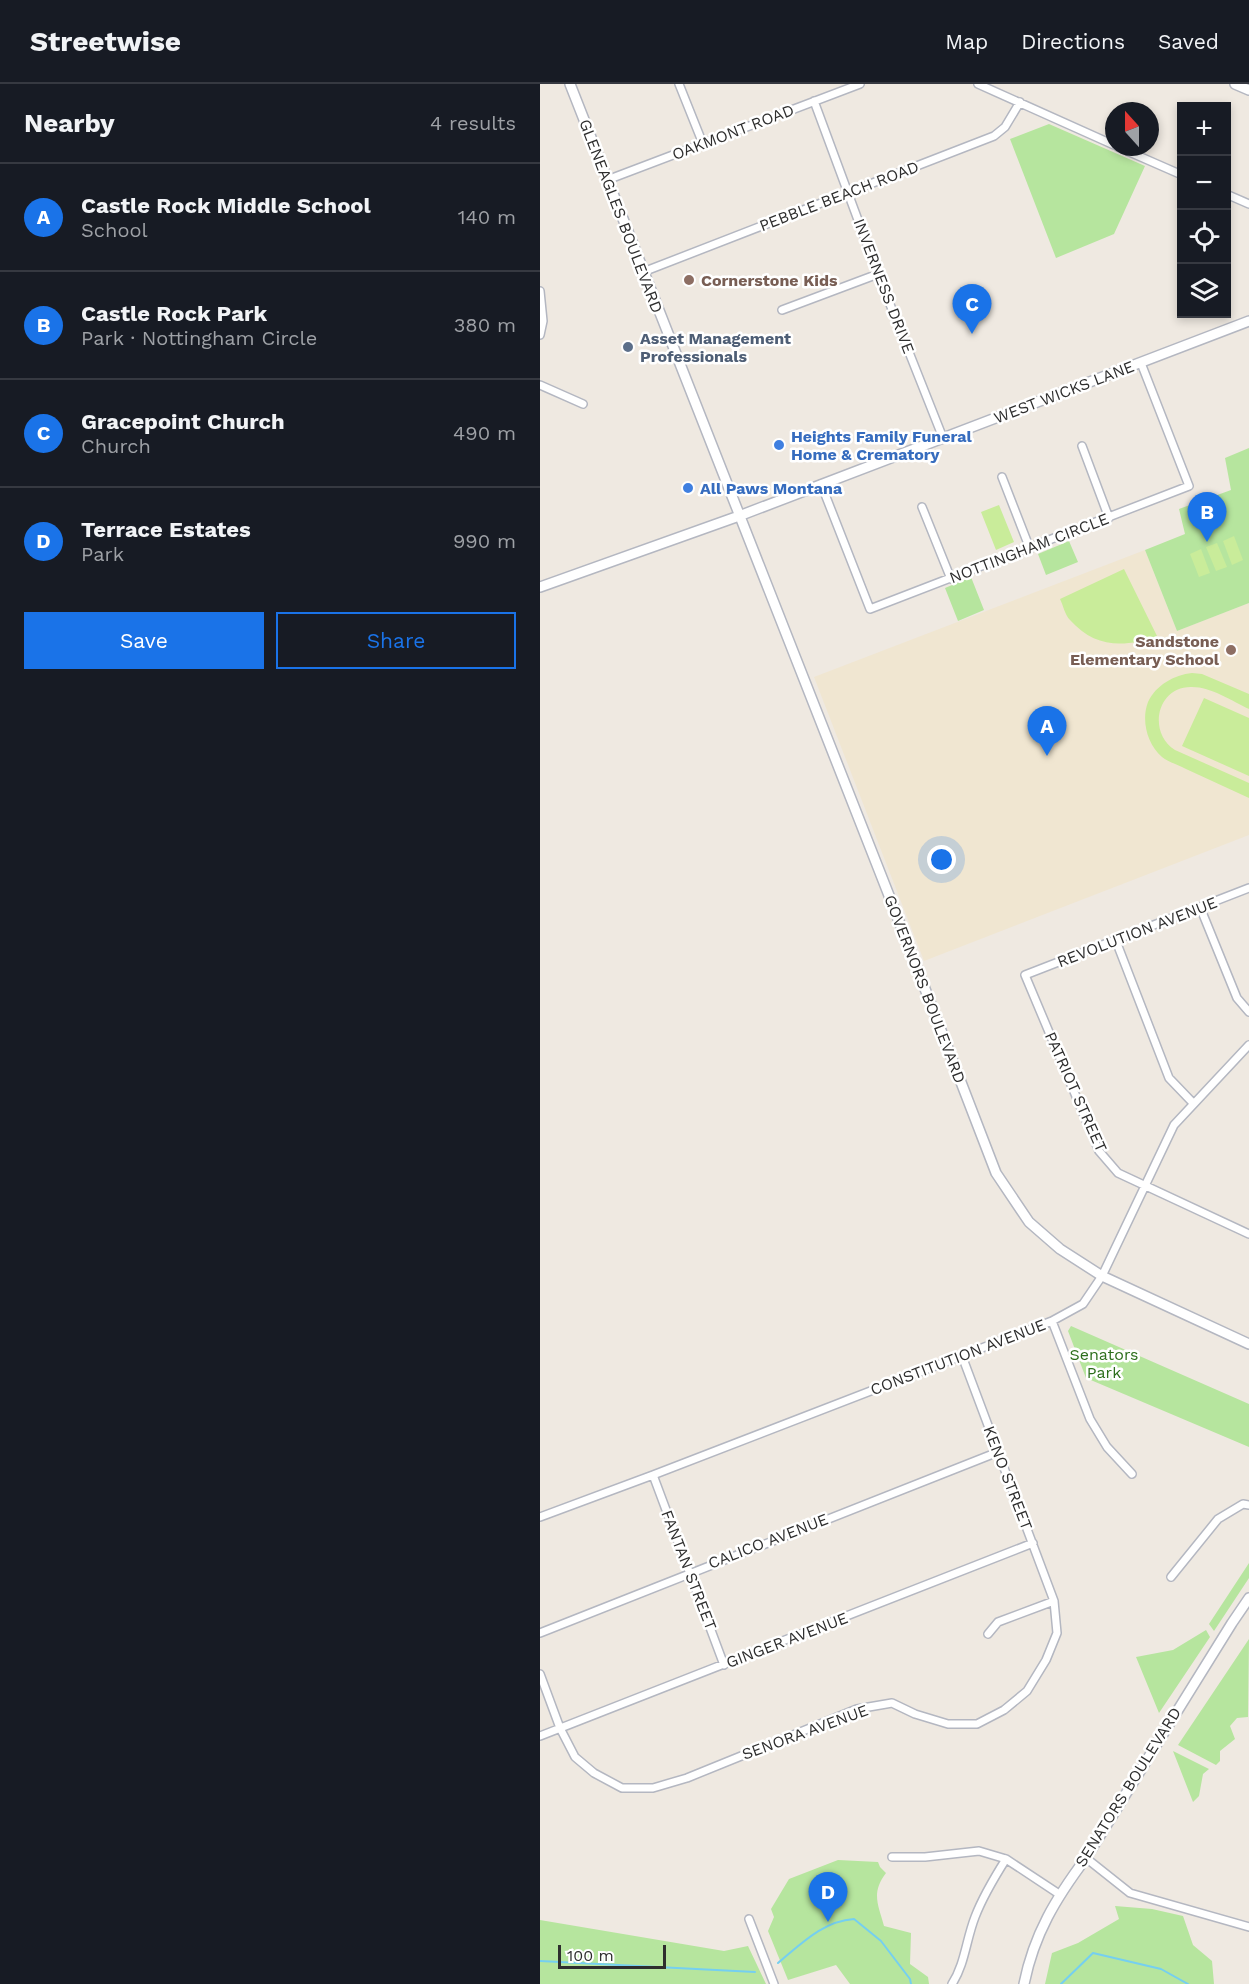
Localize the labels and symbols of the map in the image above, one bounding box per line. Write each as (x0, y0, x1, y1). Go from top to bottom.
street label: OAKMONT ROAD (669, 100, 797, 164)
north arrow (1105, 102, 1159, 156)
street label: GLENEAGLES BOULEVARD (575, 116, 667, 316)
street label: PEBBLE BEACH ROAD (757, 157, 921, 235)
street label: INVERNESS DRIVE (849, 216, 919, 356)
place label: Cornerstone Kids (701, 271, 838, 290)
marker: Cornerstone Kids (682, 273, 696, 287)
pin: C (952, 284, 992, 334)
place label: Asset Management Professionals (640, 329, 791, 366)
marker: Asset Management Professionals (621, 340, 635, 354)
street label: WEST WICKS LANE (991, 356, 1137, 428)
place label: Heights Family Funeral Home & Crematory (791, 427, 973, 464)
marker: Heights Family Funeral Home & Crematory (772, 438, 786, 452)
place label: All Paws Montana (700, 479, 843, 498)
marker: All Paws Montana (681, 481, 695, 495)
pin: B (1188, 492, 1226, 542)
street label: NOTTINGHAM CIRCLE (947, 509, 1111, 587)
place label: Sandstone Elementary School (1070, 632, 1220, 669)
marker: Sandstone Elementary School (1224, 643, 1238, 657)
pin: A (1028, 706, 1066, 756)
your location (927, 845, 956, 874)
street label: GOVERNORS BOULEVARD (880, 892, 970, 1086)
street label: REVOLUTION AVENUE (1054, 893, 1220, 971)
street label: PATRIOT STREET (1041, 1029, 1111, 1155)
street label: CONSTITUTION AVENUE (868, 1315, 1048, 1399)
park label: Senators Park (1069, 1345, 1139, 1382)
street label: KENO STREET (979, 1423, 1037, 1533)
street label: FANTAN STREET (657, 1507, 721, 1633)
street label: CALICO AVENUE (705, 1509, 831, 1573)
street label: GINGER AVENUE (723, 1608, 851, 1672)
street label: SENORA AVENUE (739, 1700, 871, 1764)
street label: SENATORS BOULEVARD (1071, 1704, 1185, 1870)
pin: D (808, 1872, 848, 1922)
scale bar (558, 1942, 666, 1970)

